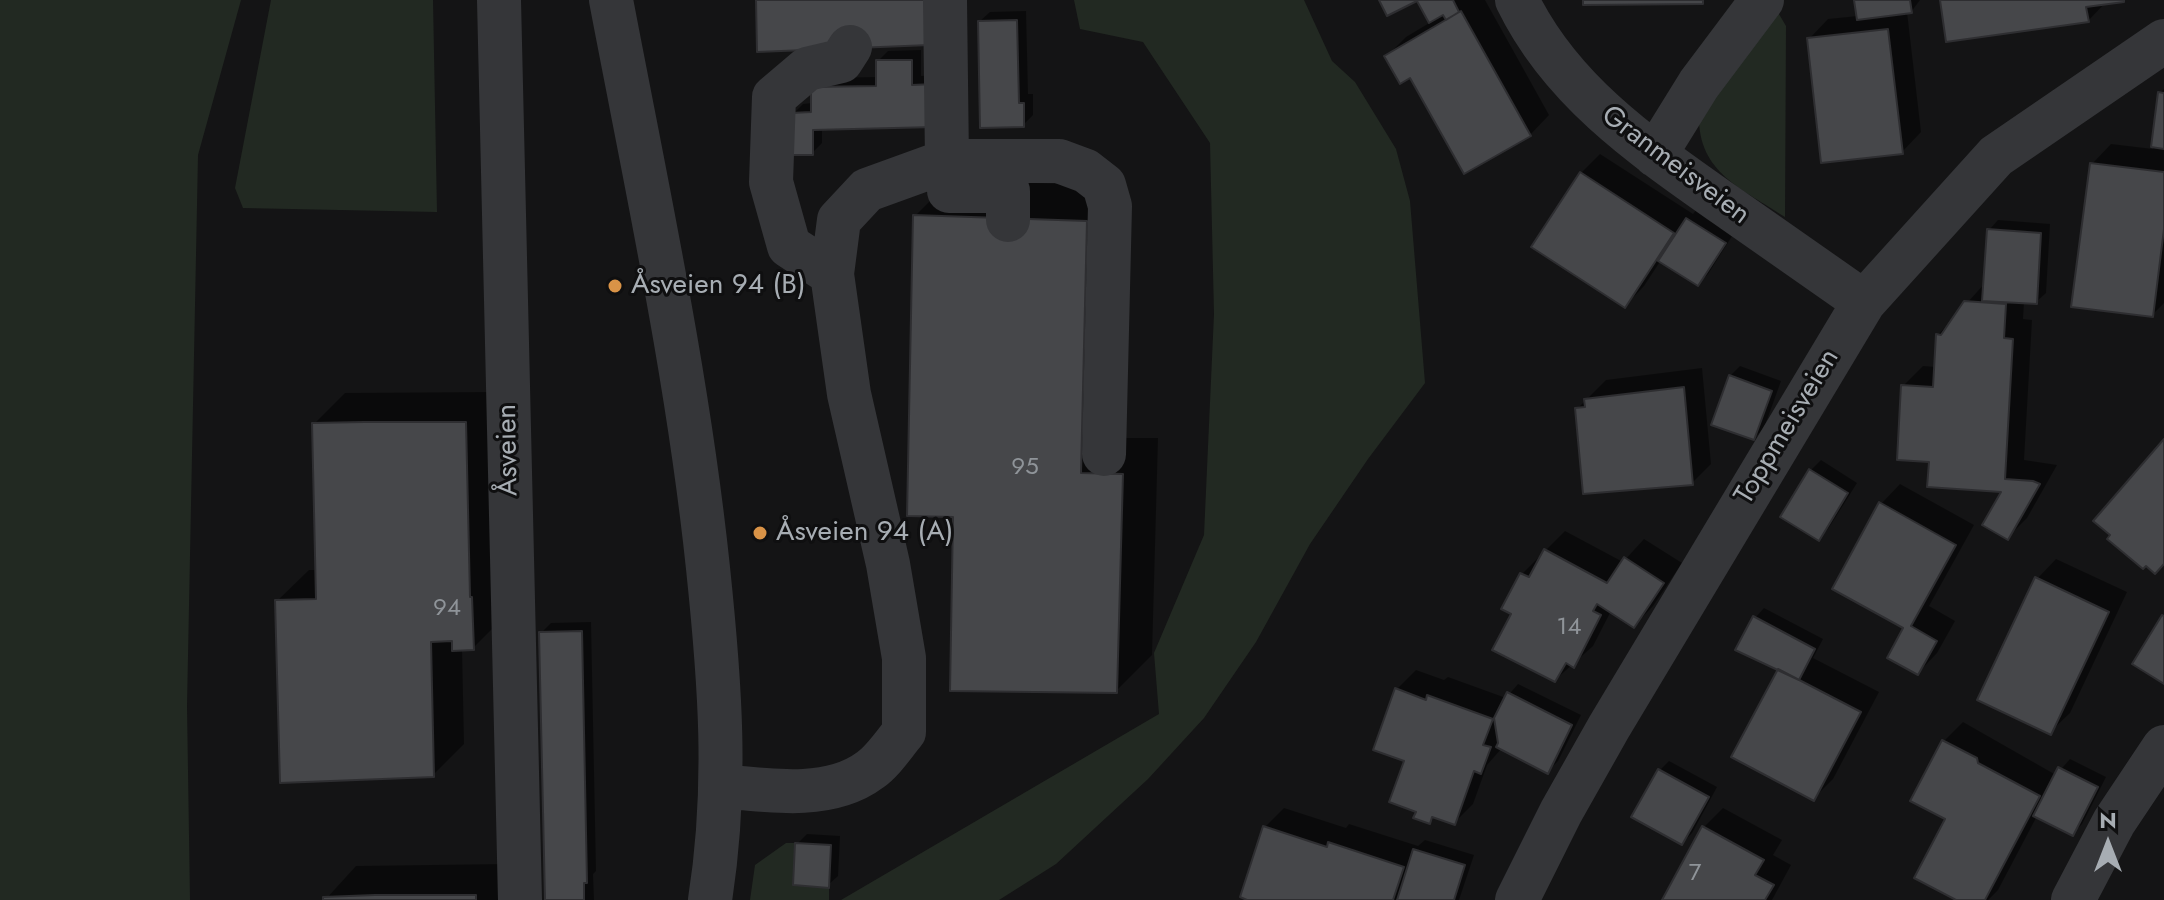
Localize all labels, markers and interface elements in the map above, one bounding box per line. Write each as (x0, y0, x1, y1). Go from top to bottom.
street label: Granmeisveien (1594, 99, 1756, 233)
place label: Åsveien 94 (B) (631, 269, 806, 303)
marker: Åsveien 94 (B) (606, 277, 624, 295)
street label: Toppmeisveien (1729, 343, 1847, 511)
street label: Åsveien (491, 404, 527, 496)
house number: 95 (1011, 454, 1039, 482)
place label: Åsveien 94 (A) (776, 516, 953, 550)
marker: Åsveien 94 (A) (751, 524, 769, 542)
house number: 94 (433, 595, 461, 623)
house number: 14 (1557, 614, 1581, 642)
north arrow (2068, 804, 2148, 884)
text: N (2099, 804, 2117, 836)
house number: 7 (1689, 860, 1701, 888)

